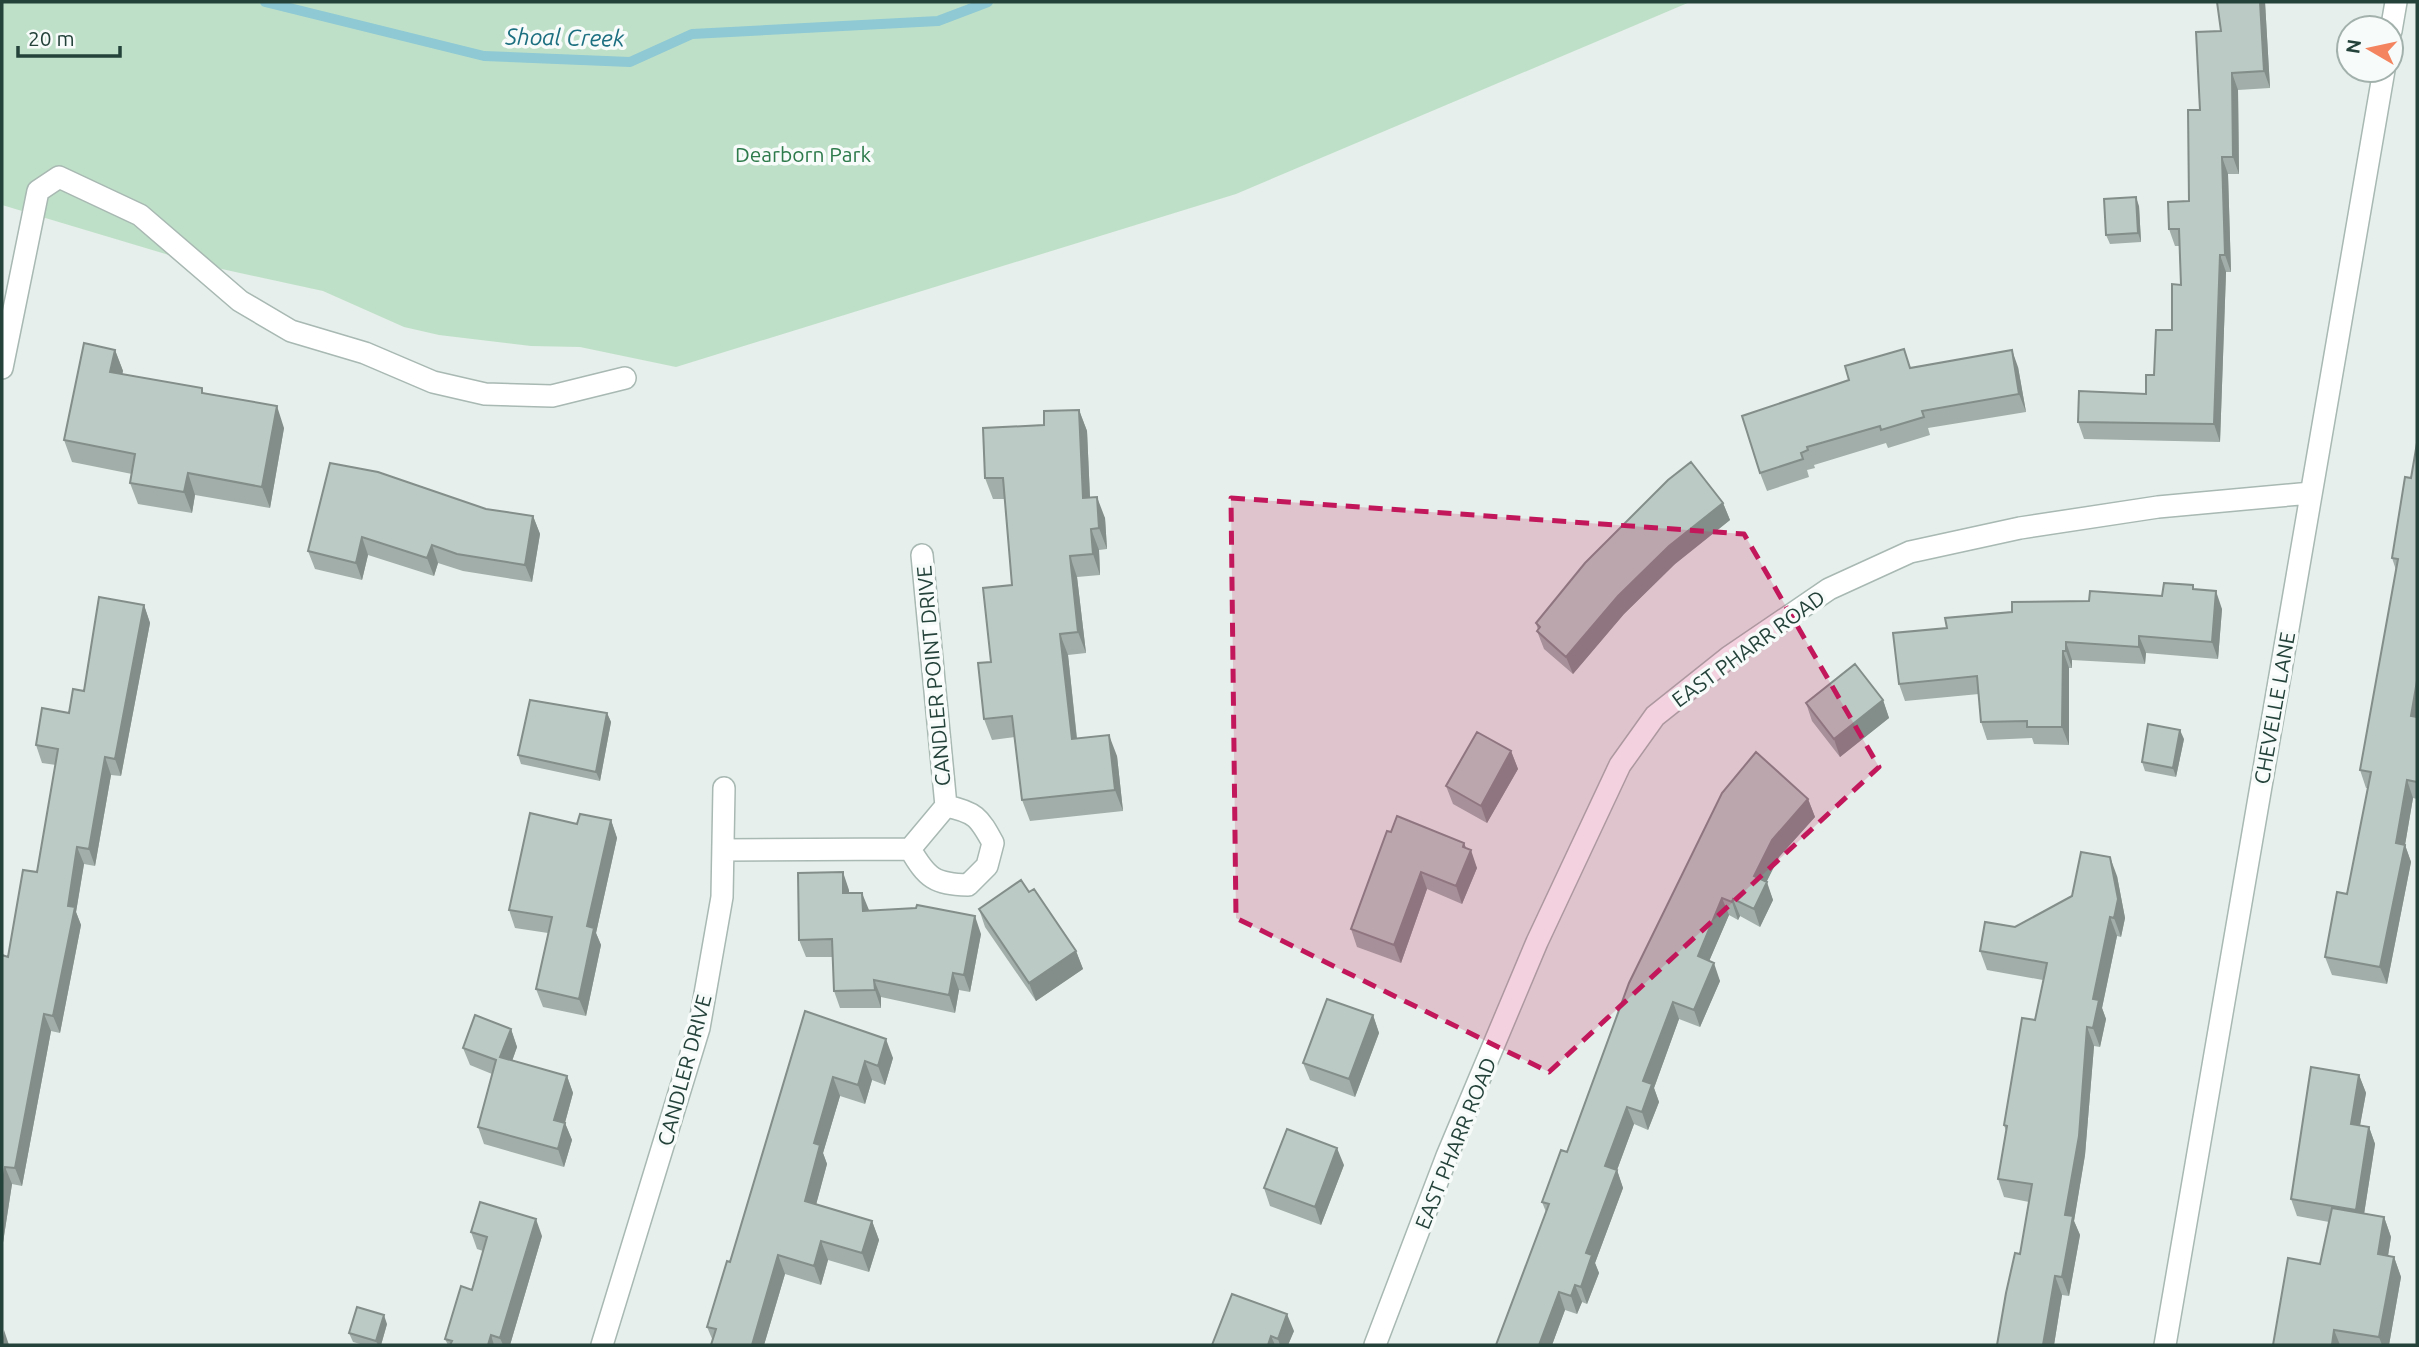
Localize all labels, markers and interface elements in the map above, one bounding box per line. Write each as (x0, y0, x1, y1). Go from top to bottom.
scale bar (18, 14, 119, 58)
north arrow (2335, 14, 2405, 84)
water label: Shoal Creek (504, 23, 625, 51)
text: 20 m (28, 26, 75, 50)
text: N (2341, 38, 2365, 55)
park label: Dearborn Park (735, 142, 872, 166)
street label: CANDLER POINT DRIVE (911, 565, 955, 787)
street label: EAST PHARR ROAD (1667, 585, 1829, 711)
street label: CHEVELLE LANE (2249, 630, 2299, 786)
street label: CANDLER DRIVE (652, 992, 716, 1148)
street label: EAST PHARR ROAD (1410, 1054, 1500, 1232)

